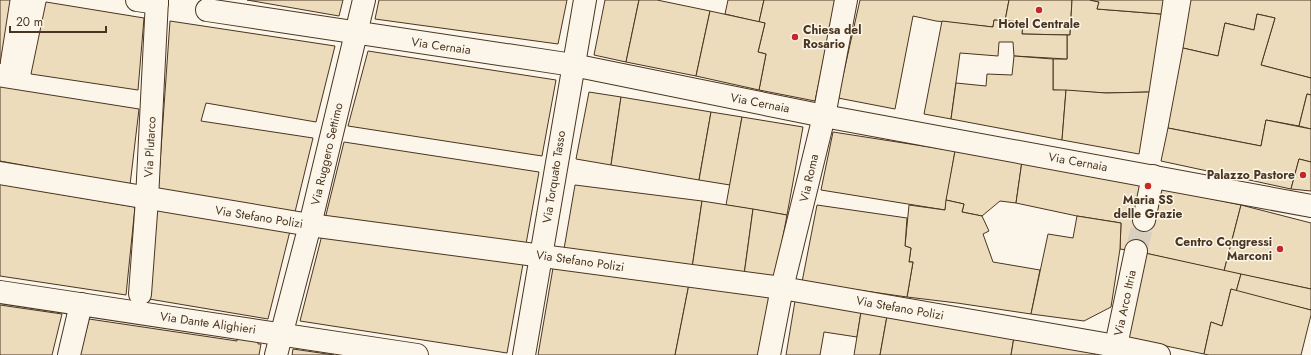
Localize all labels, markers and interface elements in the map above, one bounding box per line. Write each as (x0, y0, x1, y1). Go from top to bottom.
marker: Hotel Centrale (1034, 5, 1044, 15)
scale bar (10, 8, 106, 34)
text: 20 m (16, 13, 43, 31)
place label: Hotel Centrale (998, 15, 1080, 33)
place label: Chiesa del Rosario (803, 21, 862, 53)
marker: Chiesa del Rosario (790, 32, 800, 42)
street label: Via Cernaia (410, 33, 472, 59)
street label: Via Cernaia (729, 88, 791, 118)
street label: Via Ruggero Settimo (306, 100, 348, 207)
street label: Via Plutarco (139, 116, 161, 178)
street label: Via Torquato Tasso (538, 129, 570, 225)
street label: Via Cernaia (1047, 148, 1109, 176)
street label: Via Roma (795, 152, 823, 204)
place label: Palazzo Pastore (1207, 166, 1295, 184)
marker: Palazzo Pastore (1298, 170, 1308, 180)
marker: Maria SS delle Grazie (1143, 181, 1153, 191)
place label: Maria SS delle Grazie (1114, 191, 1183, 223)
street label: Via Stefano Polizi (214, 201, 304, 233)
place label: Centro Congressi Marconi (1175, 233, 1272, 265)
marker: Centro Congressi Marconi (1275, 244, 1285, 254)
street label: Via Stefano Polizi (535, 246, 625, 276)
street label: Via Arco Itria (1109, 268, 1141, 338)
street label: Via Stefano Polizi (855, 291, 945, 325)
street label: Via Dante Alighieri (159, 307, 257, 339)

